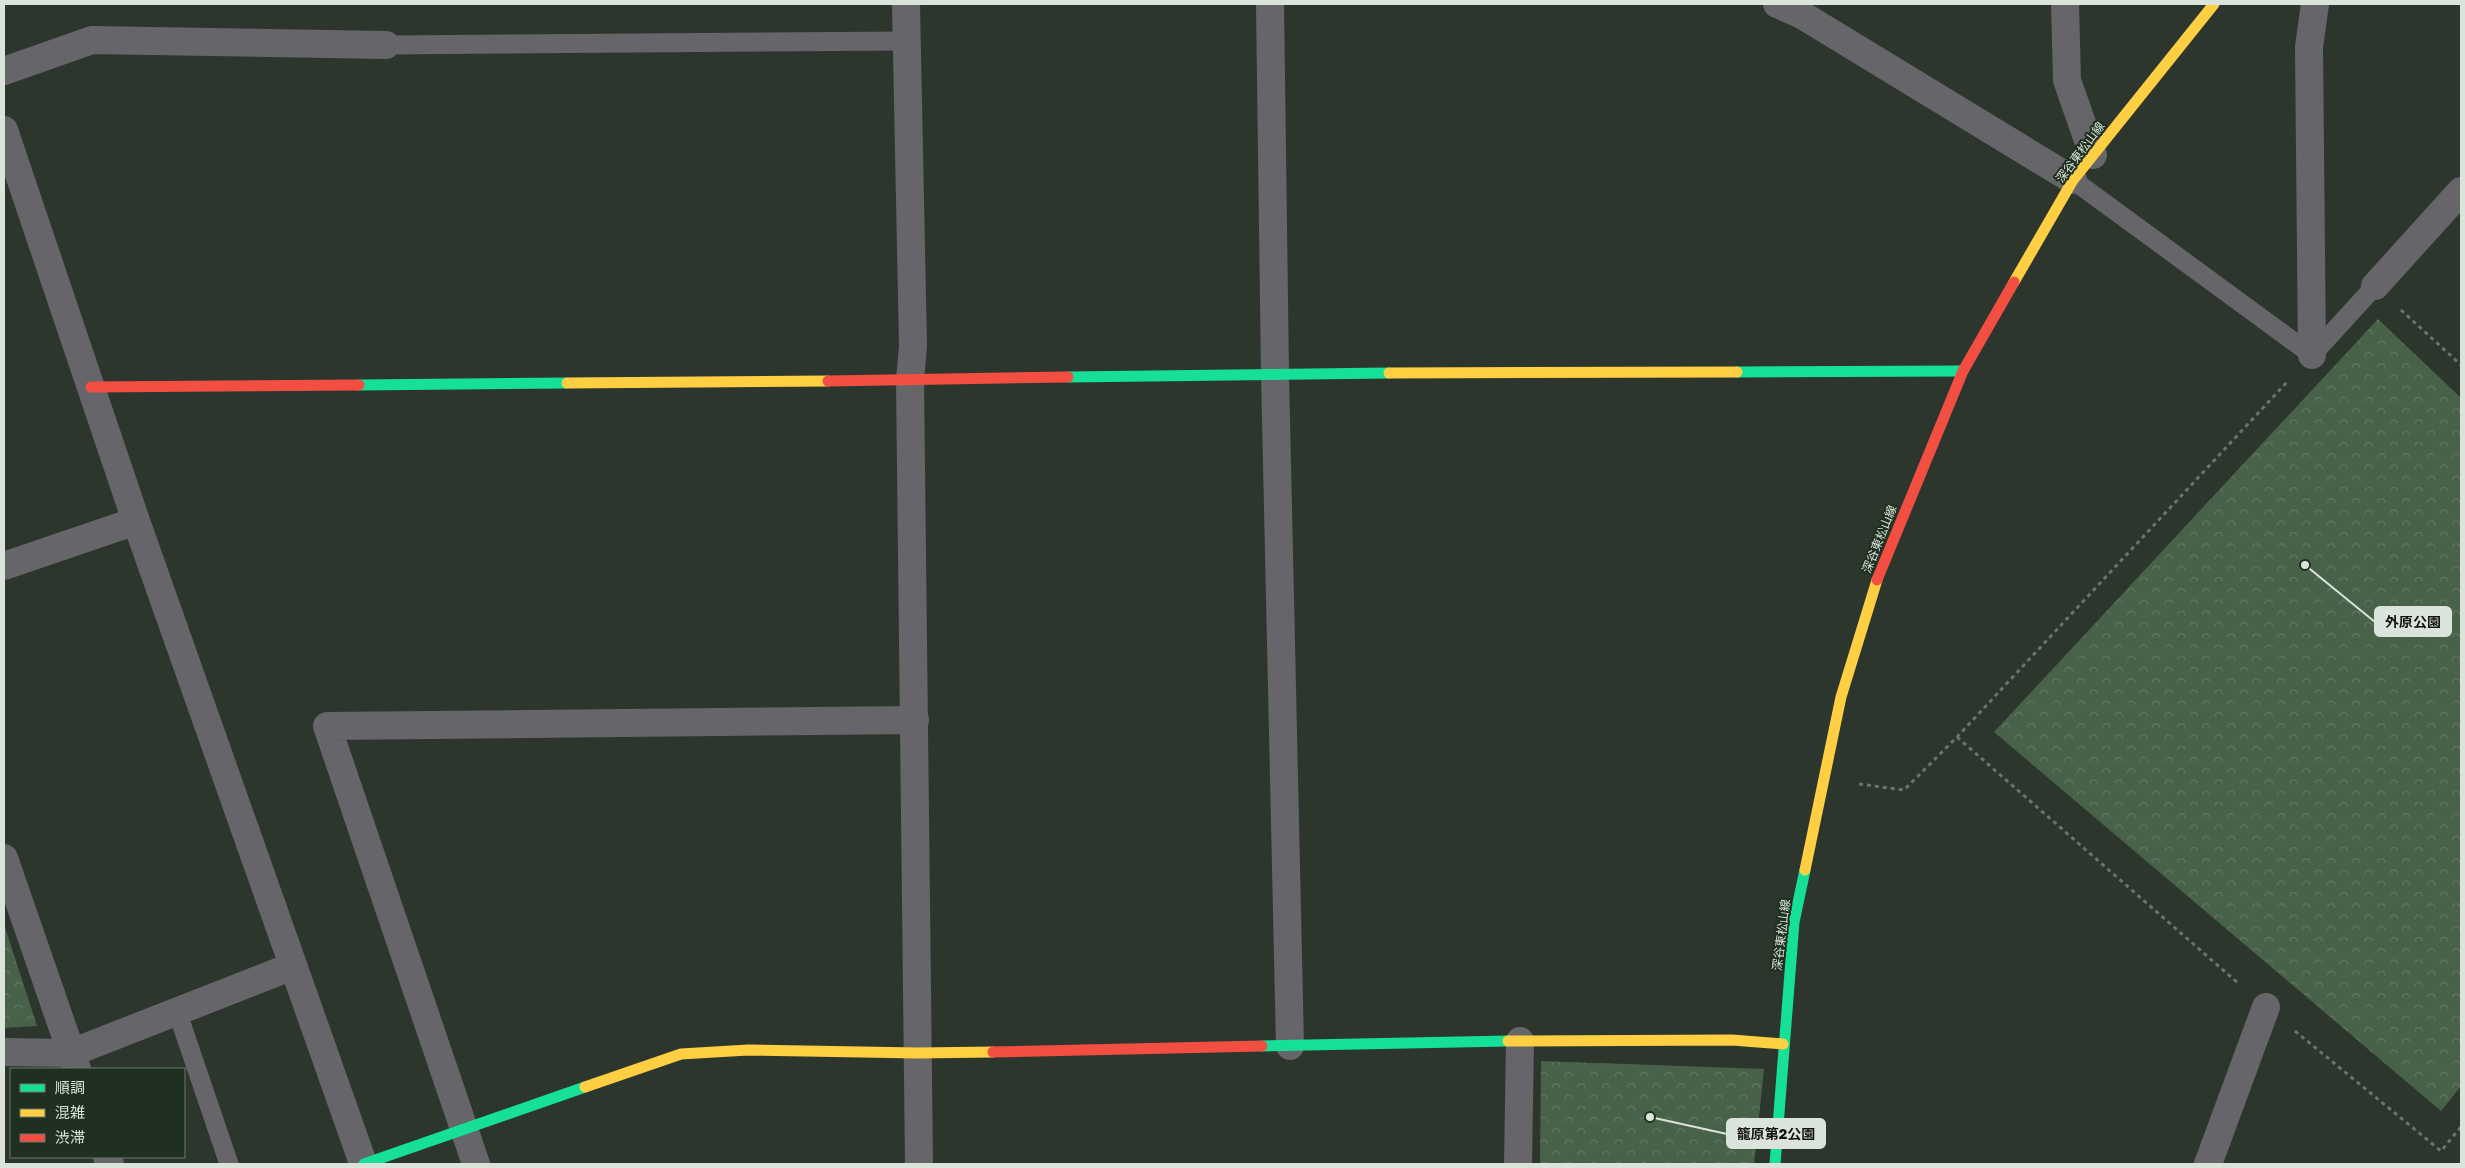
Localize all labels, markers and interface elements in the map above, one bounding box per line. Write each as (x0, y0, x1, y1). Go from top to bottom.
street label: 深谷東松山線 (2052, 119, 2108, 185)
street label: 深谷東松山線 (1859, 503, 1899, 575)
callout: 外原公園 (2375, 607, 2451, 636)
text: 外原公園 (2385, 613, 2441, 630)
street label: 深谷東松山線 (1769, 898, 1793, 972)
legend (10, 1068, 185, 1158)
text: 順調 (55, 1078, 85, 1096)
text: 混雑 (55, 1103, 85, 1121)
callout: 籠原第2公園 (1727, 1119, 1825, 1148)
text: 籠原第2公園 (1737, 1125, 1815, 1142)
text: 渋滞 (55, 1128, 85, 1146)

